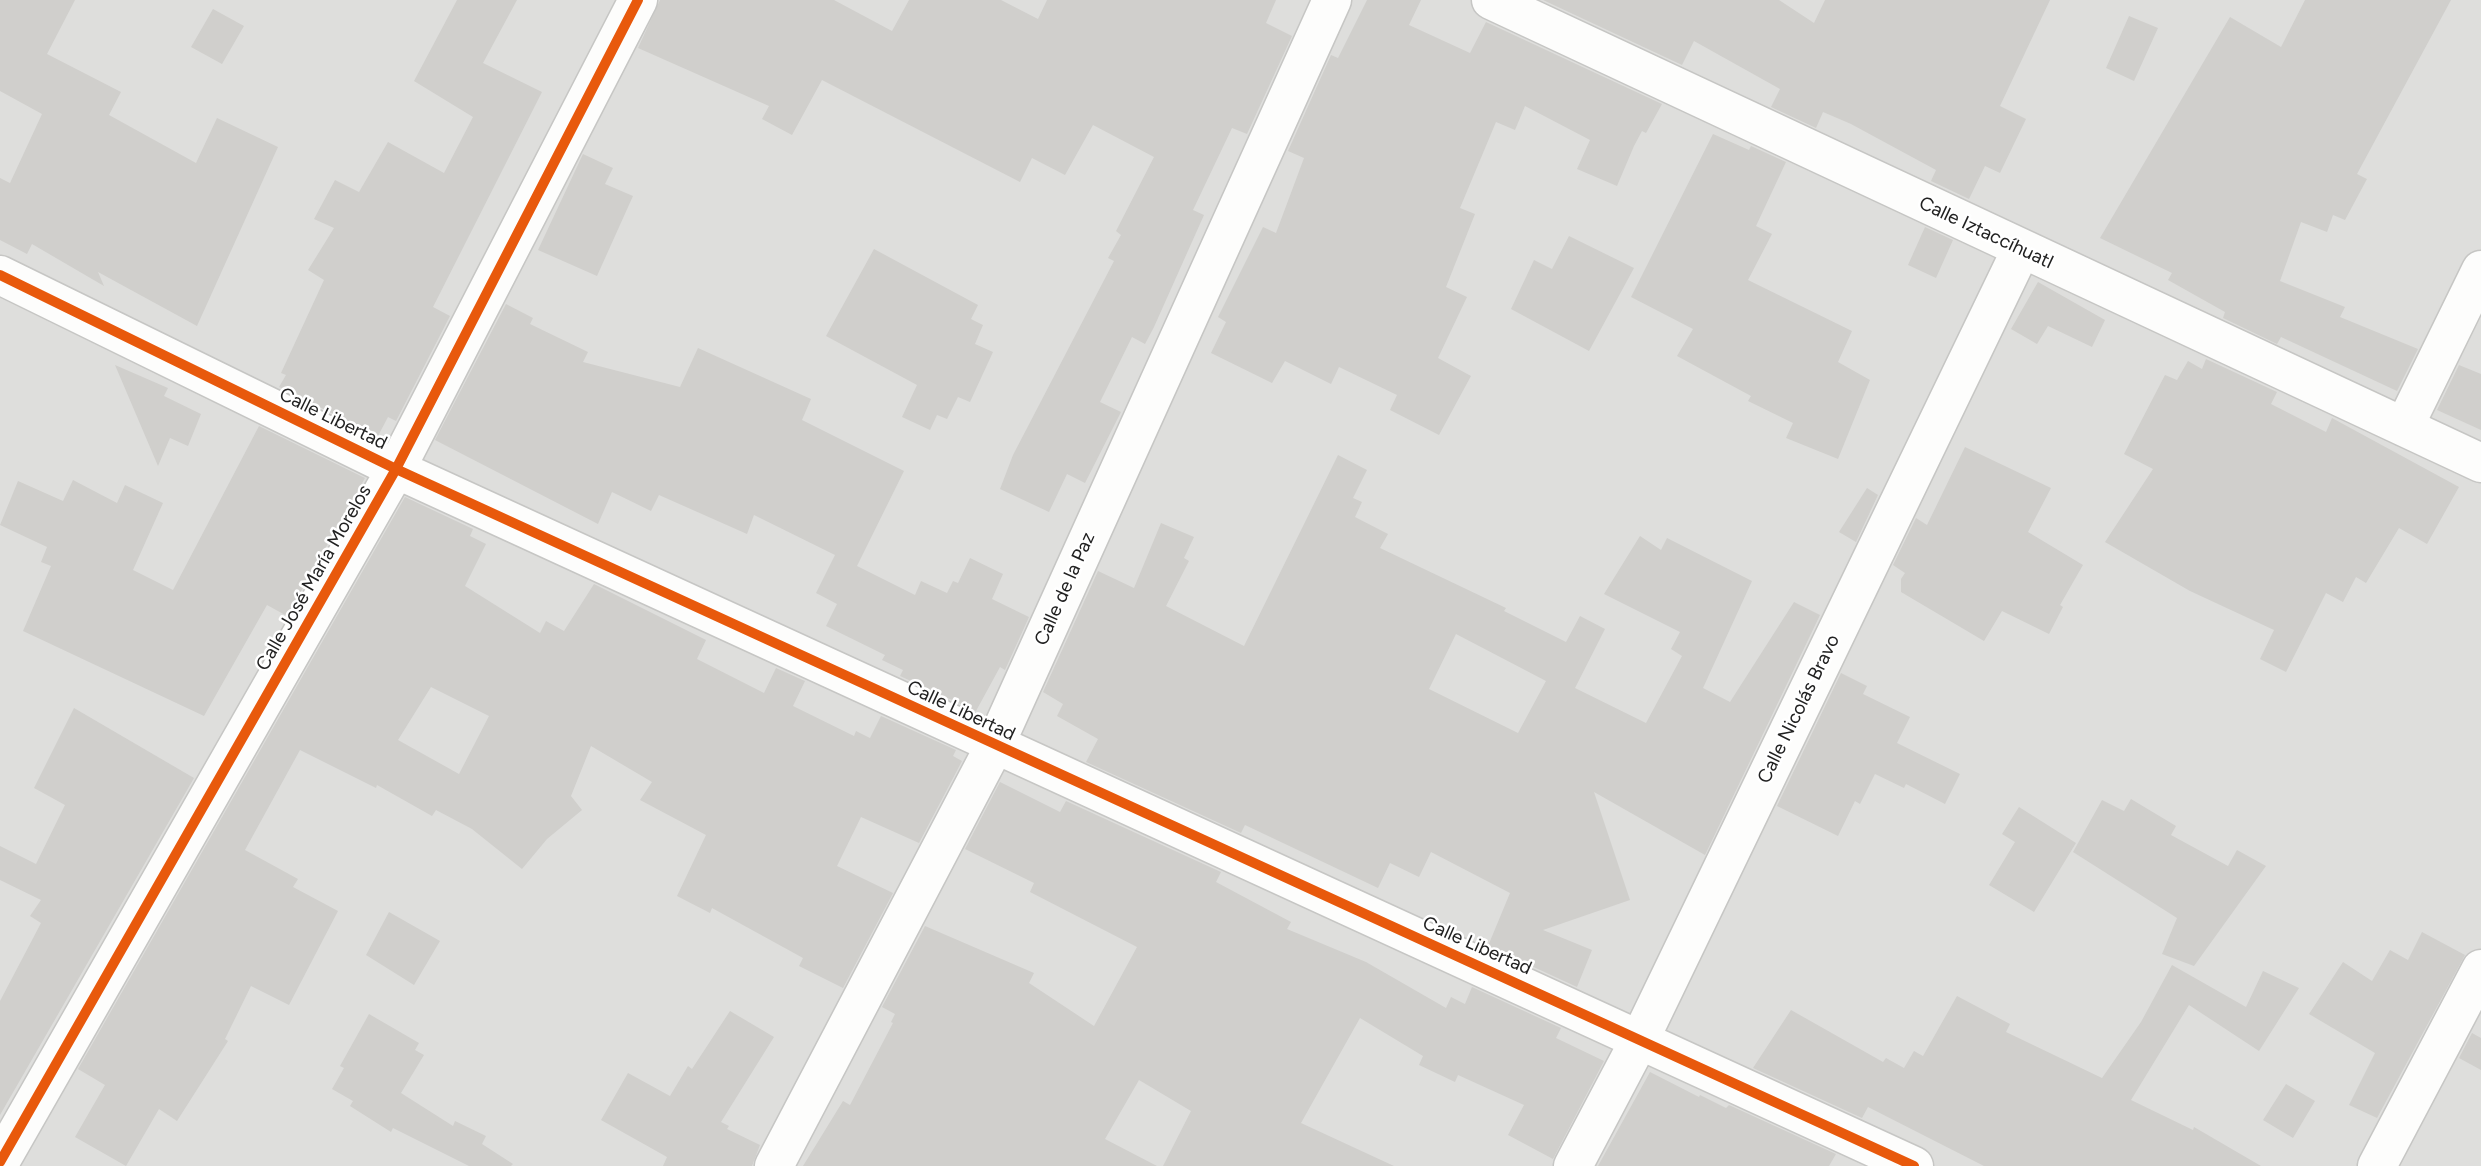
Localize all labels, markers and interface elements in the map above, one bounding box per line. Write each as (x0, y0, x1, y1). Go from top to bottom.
street label: Calle Iztaccíhuatl (1915, 192, 2057, 274)
street label: Calle Libertad (275, 383, 391, 455)
street label: Calle José María Morelos (252, 481, 376, 675)
street label: Calle de la Paz (1030, 529, 1100, 649)
street label: Calle Nicolás Bravo (1753, 631, 1845, 787)
street label: Calle Libertad (903, 676, 1019, 746)
street label: Calle Libertad (1419, 912, 1535, 980)

